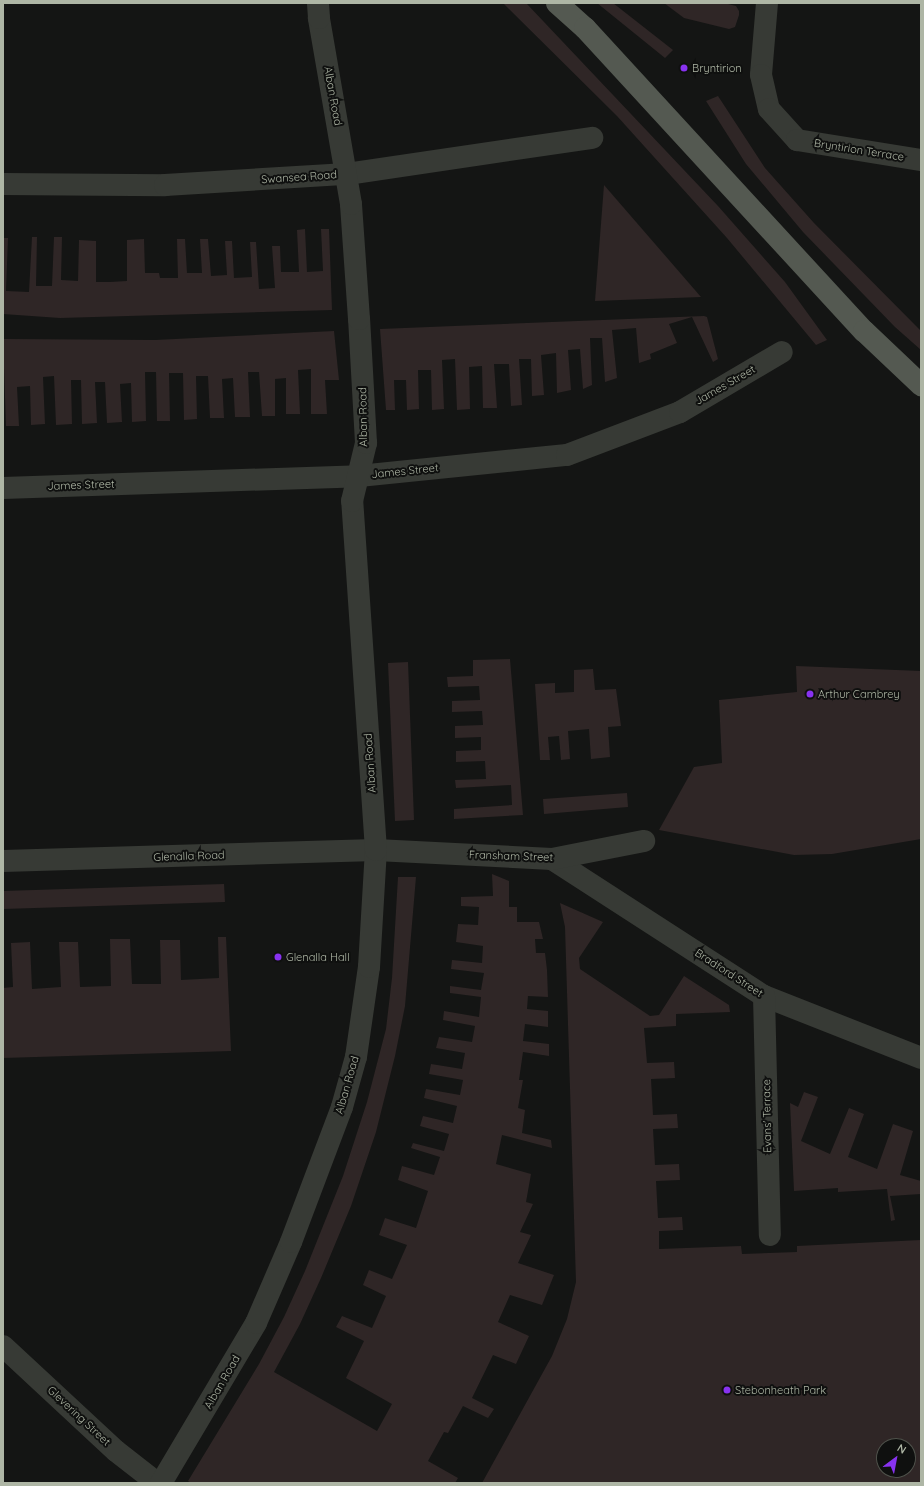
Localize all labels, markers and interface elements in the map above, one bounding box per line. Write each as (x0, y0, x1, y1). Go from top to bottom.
place label: Bryntirion (692, 61, 742, 75)
marker: Bryntirion (679, 63, 689, 73)
street label: Alban Road (321, 65, 345, 127)
street label: Bryntirion Terrace (813, 136, 905, 164)
street label: Swansea Road (261, 168, 337, 186)
street label: James Street (693, 362, 757, 408)
street label: Alban Road (356, 387, 370, 447)
street label: James Street (371, 461, 439, 481)
street label: James Street (47, 477, 115, 493)
place label: Arthur Cambrey (818, 687, 900, 701)
marker: Arthur Cambrey (805, 689, 815, 699)
street label: Alban Road (361, 733, 379, 793)
street label: Glenalla Road (153, 848, 225, 864)
street label: Fransham Street (469, 848, 553, 864)
street label: Bradford Street (692, 946, 766, 1000)
place label: Glenalla Hall (286, 950, 350, 964)
marker: Glenalla Hall (273, 952, 283, 962)
street label: Alban Road (332, 1055, 362, 1115)
street label: Evans' Terrace (760, 1079, 774, 1153)
street label: Alban Road (201, 1353, 243, 1411)
place label: Stebonheath Park (735, 1383, 826, 1397)
street label: Glevering Street (45, 1384, 113, 1448)
marker: Stebonheath Park (722, 1385, 732, 1395)
north arrow (876, 1438, 916, 1478)
text: N (895, 1441, 909, 1457)

